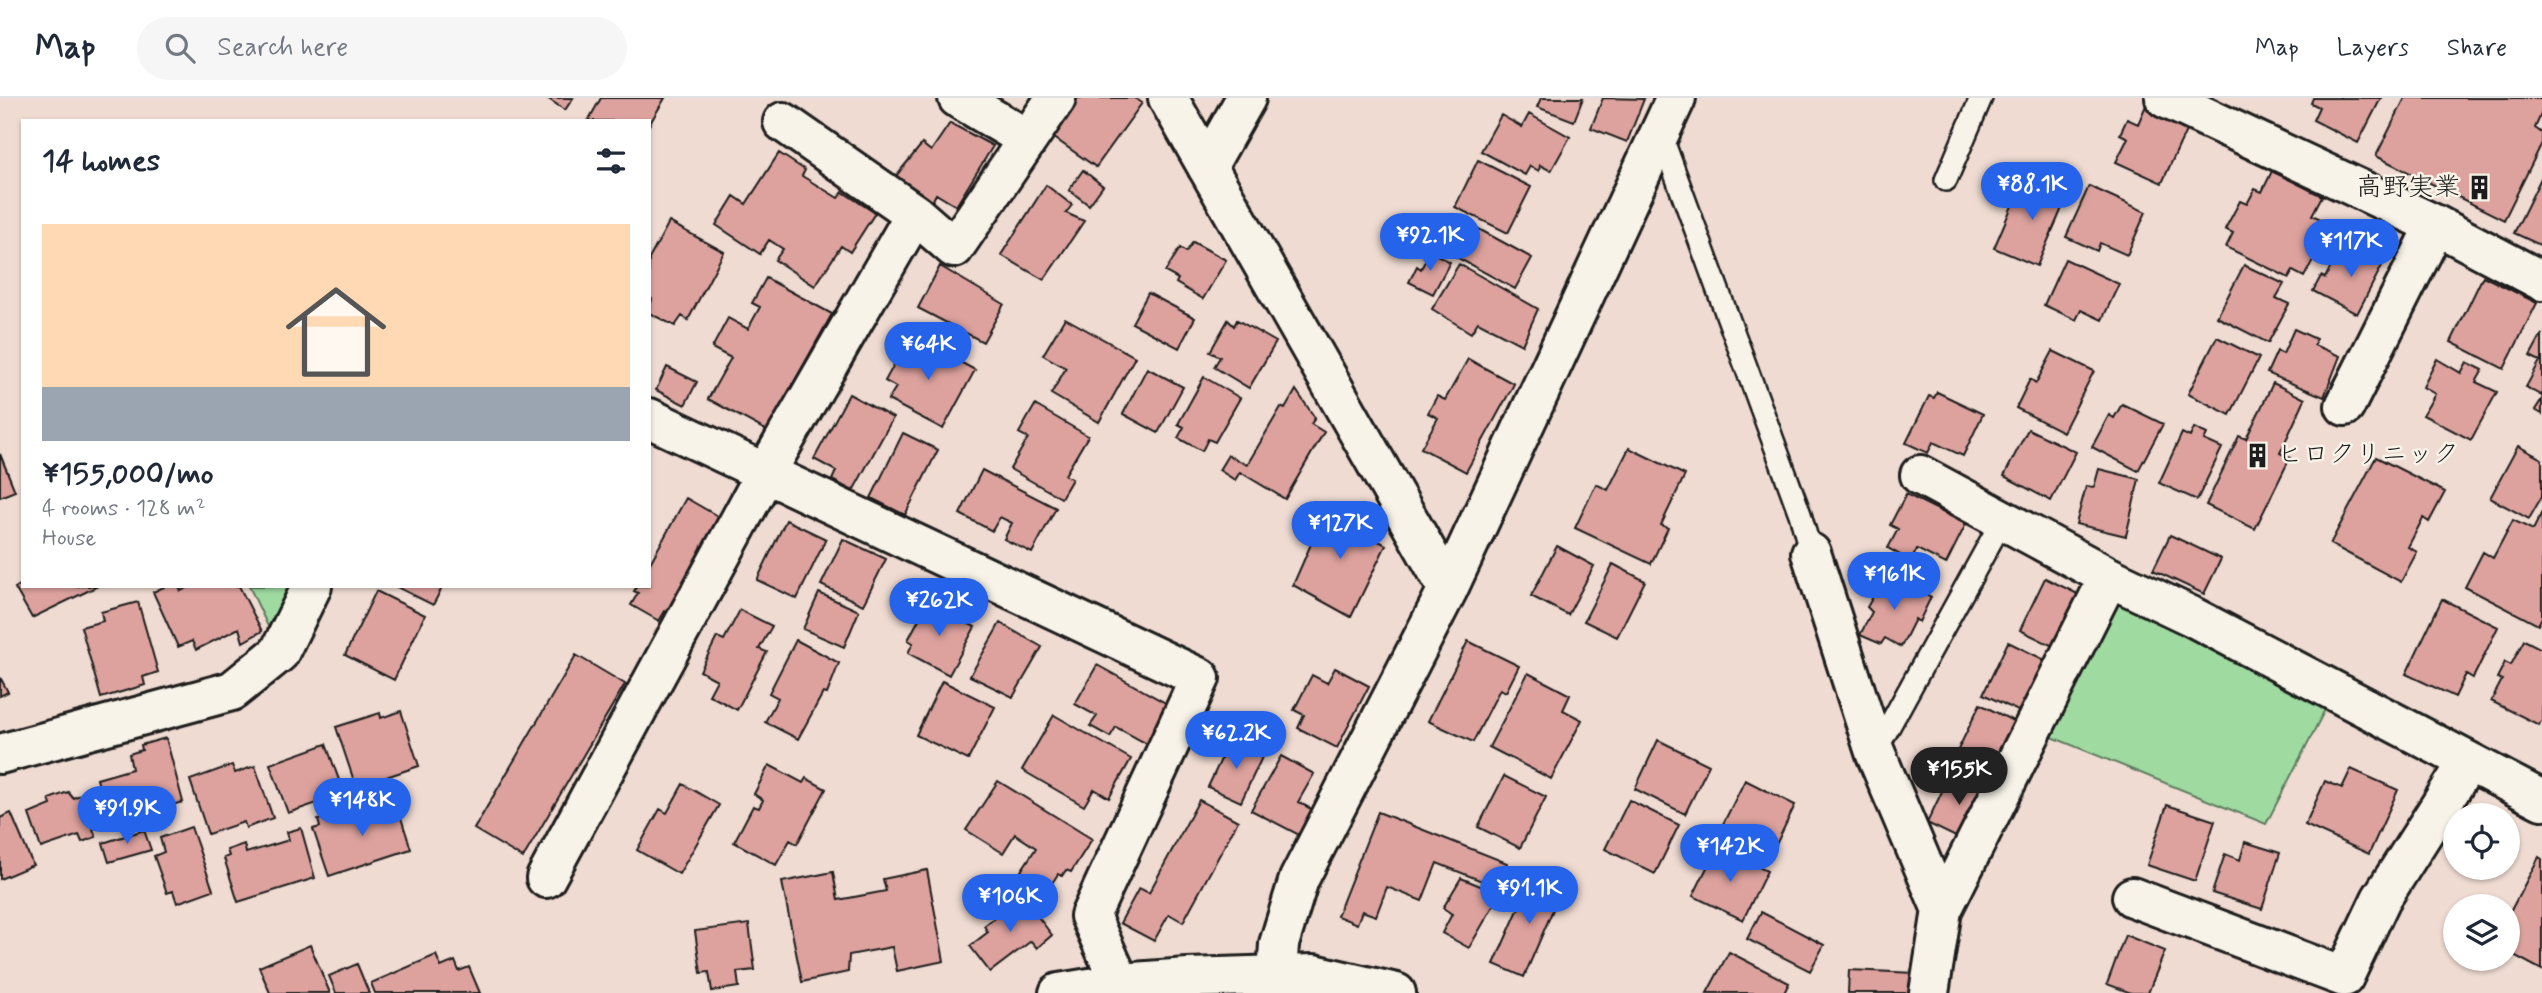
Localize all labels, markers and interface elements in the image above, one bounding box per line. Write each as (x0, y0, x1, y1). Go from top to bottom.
search box (137, 17, 627, 80)
text: Map (35, 26, 95, 70)
icon: search (161, 29, 199, 67)
text: Search here (217, 31, 348, 65)
text: Map (2255, 33, 2299, 64)
text: Layers (2337, 33, 2409, 64)
text: Share (2447, 33, 2507, 64)
text: 14 homes (42, 142, 160, 181)
icon: filters (592, 142, 630, 180)
pin: ¥88.1K (1975, 162, 2089, 222)
text: ¥88.1K (1997, 170, 2067, 200)
place label: 高野実業 (2356, 171, 2460, 205)
building icon: 高野実業 (2466, 174, 2494, 202)
pin: ¥92.1K (1373, 214, 1487, 273)
pin: ¥117K (2302, 220, 2400, 279)
text: ¥92.1K (1396, 221, 1464, 251)
text: ¥117K (2320, 227, 2382, 257)
icon: home (273, 269, 399, 395)
pin: ¥64K (887, 322, 969, 382)
text: ¥64K (900, 330, 956, 360)
place label: ヒロクリニック (2277, 438, 2459, 472)
building icon: ヒロクリニック (2243, 441, 2271, 469)
text: ¥155,000/mo (42, 455, 214, 494)
text: 4 rooms · 128 m² (42, 494, 206, 524)
pin: ¥127K (1291, 502, 1389, 561)
text: ¥127K (1308, 509, 1372, 539)
text: House (42, 524, 96, 554)
pin: ¥161K (1845, 552, 1943, 612)
text: ¥161K (1863, 560, 1925, 590)
pin: ¥262K (890, 578, 988, 638)
text: ¥262K (905, 586, 973, 616)
pin: ¥62.2K (1179, 712, 1293, 771)
text: ¥62.2K (1201, 719, 1271, 749)
pin: ¥155K (1910, 748, 2008, 807)
text: ¥155K (1927, 755, 1991, 785)
pin: ¥148K (313, 778, 411, 838)
pin: ¥91.9K (70, 786, 184, 846)
text: ¥148K (329, 786, 395, 816)
text: ¥91.9K (94, 794, 160, 824)
map controls (2443, 803, 2520, 971)
button: locate (2443, 803, 2520, 880)
pin: ¥142K (1681, 824, 1779, 884)
text: ¥142K (1696, 832, 1764, 862)
pin: ¥91.1K (1472, 866, 1586, 926)
pin: ¥106K (961, 874, 1059, 934)
text: ¥91.1K (1496, 874, 1562, 904)
text: ¥106K (978, 882, 1042, 912)
button: layers (2443, 894, 2520, 971)

